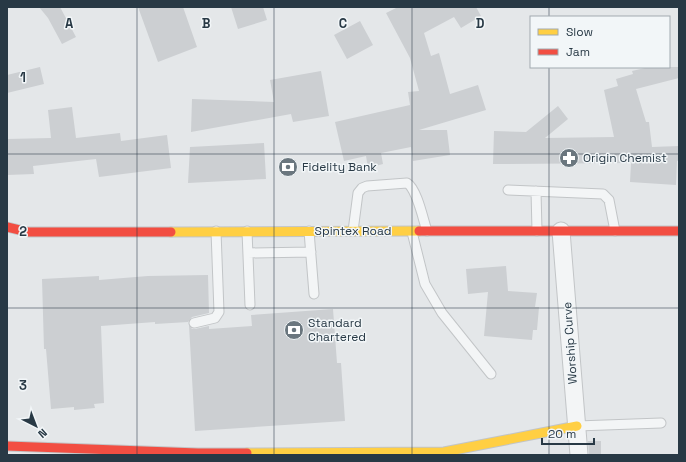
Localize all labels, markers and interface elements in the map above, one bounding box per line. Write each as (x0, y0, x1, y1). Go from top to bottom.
text: A (65, 15, 74, 32)
text: B (202, 15, 211, 32)
text: C (339, 15, 347, 32)
text: D (476, 15, 485, 32)
legend (530, 16, 670, 68)
text: Slow (566, 24, 593, 40)
text: Jam (566, 44, 590, 60)
text: 1 (20, 69, 26, 86)
pharmacy icon: Origin Chemist (558, 147, 580, 169)
place label: Origin Chemist (583, 150, 667, 166)
bank icon: Fidelity Bank (277, 156, 299, 178)
place label: Fidelity Bank (302, 159, 377, 175)
text: 2 (19, 223, 27, 240)
street label: Spintex Road (315, 223, 391, 239)
street label: Worship Curve (559, 301, 581, 385)
place label: Standard Chartered (308, 315, 366, 345)
bank icon: Standard Chartered (283, 319, 305, 341)
text: 3 (19, 377, 27, 394)
north arrow (16, 406, 56, 446)
scale bar (542, 420, 594, 446)
text: N (35, 426, 50, 441)
text: 20 m (548, 426, 576, 442)

